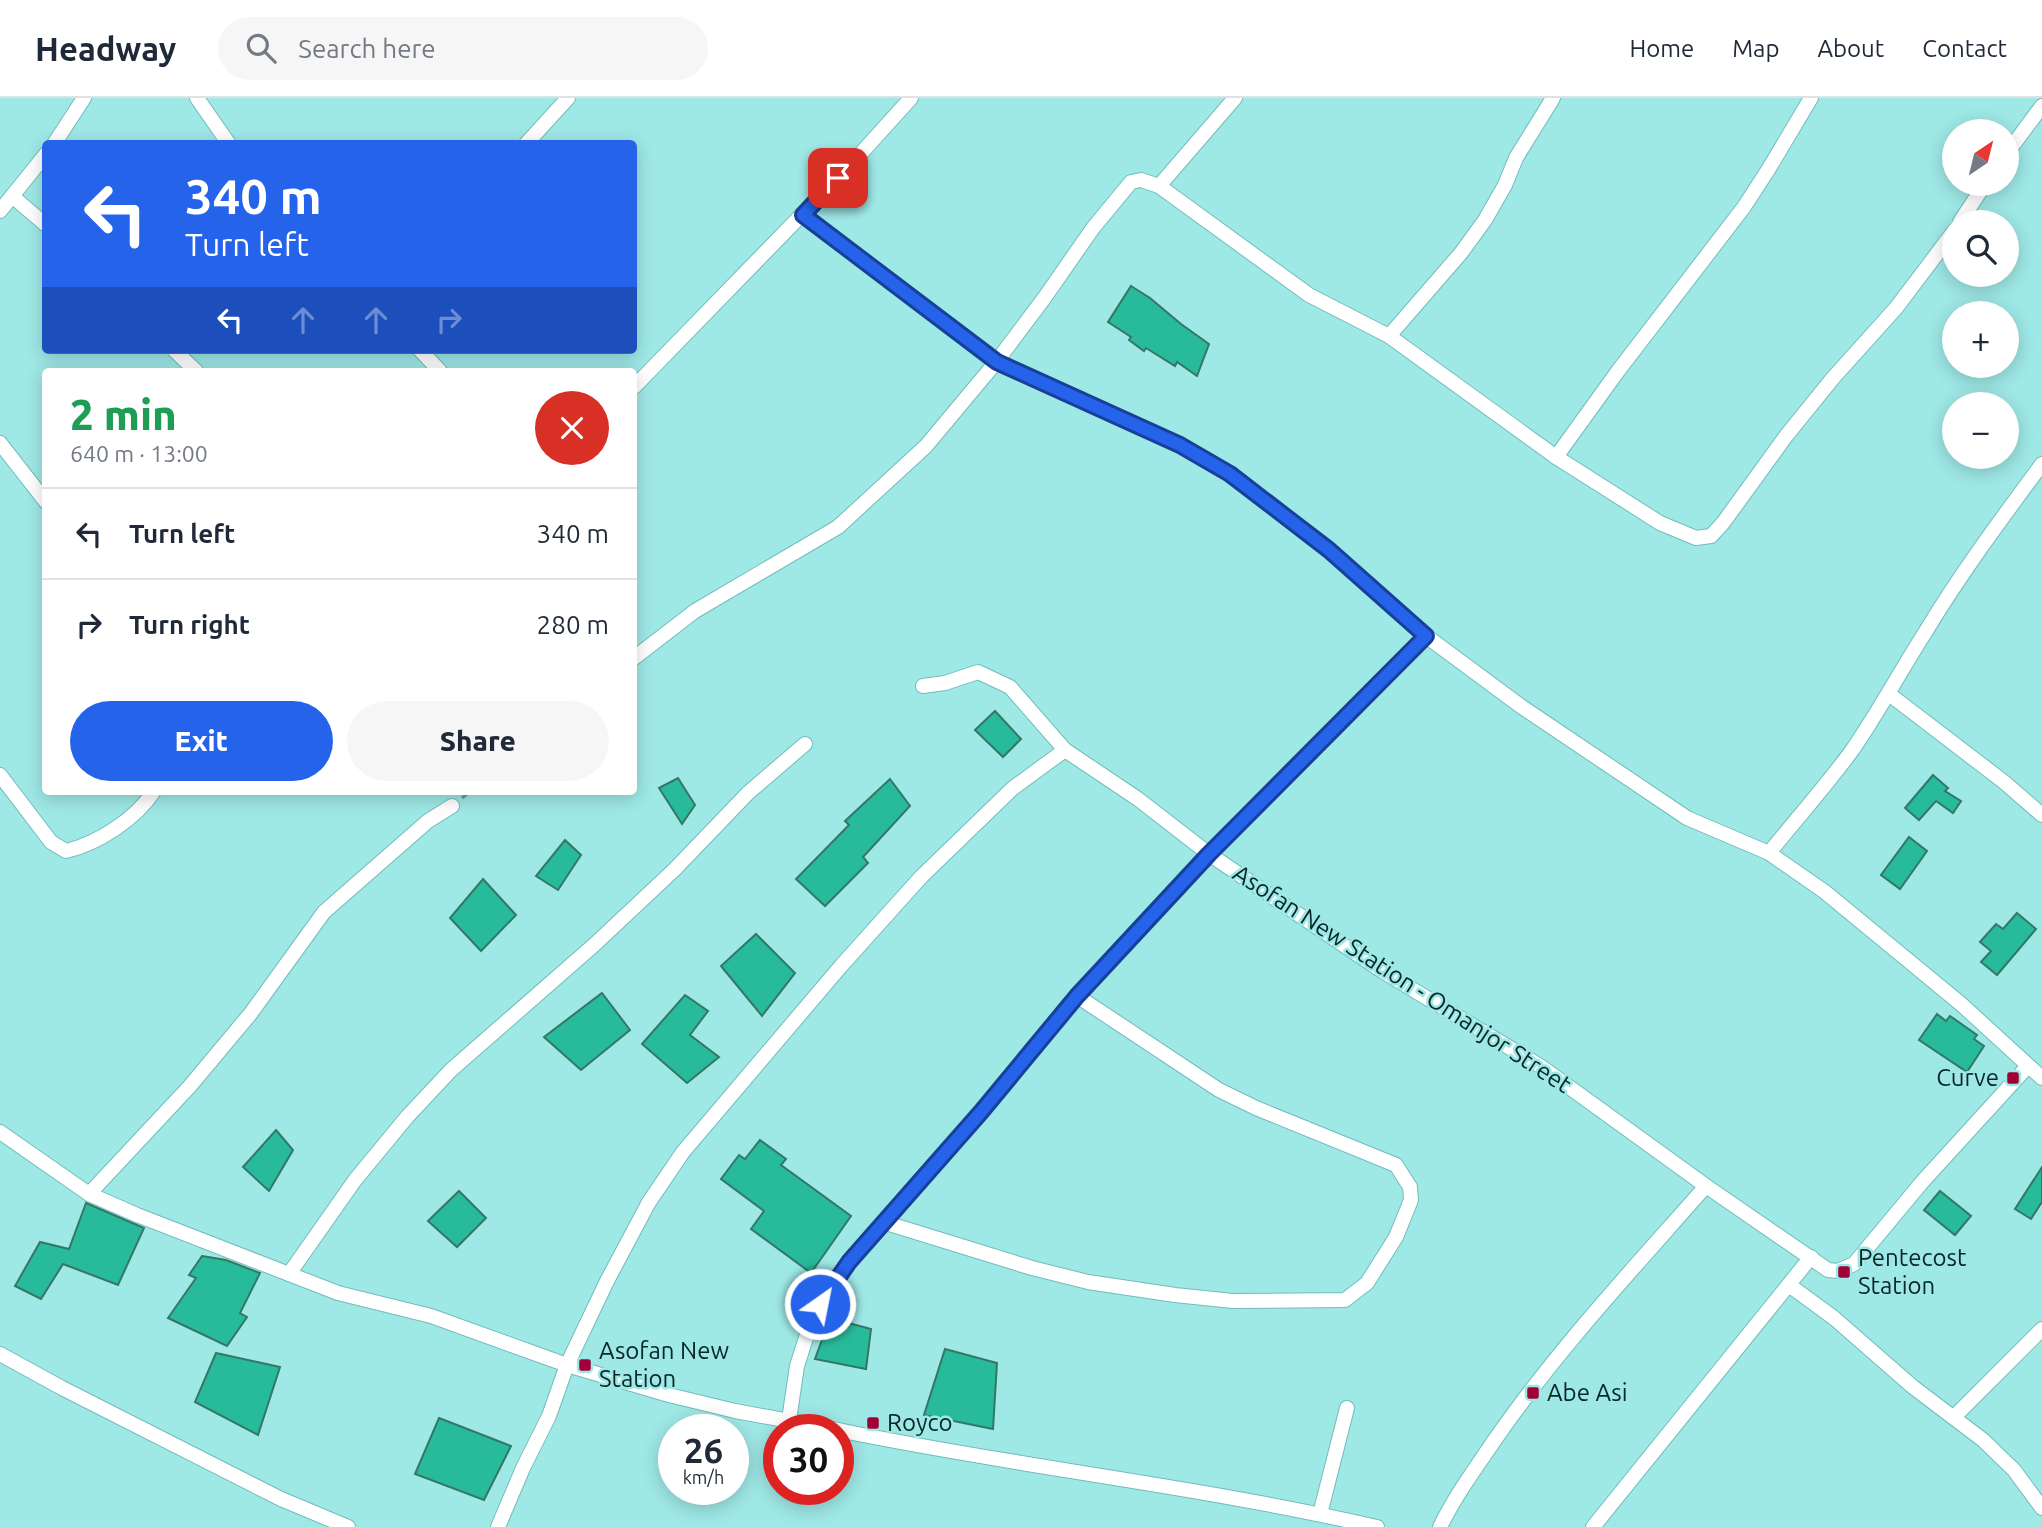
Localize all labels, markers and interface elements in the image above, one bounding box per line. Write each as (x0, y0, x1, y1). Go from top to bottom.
search box (218, 17, 708, 80)
icon: search (242, 29, 280, 67)
text: Headway (35, 30, 176, 67)
text: Search here (298, 34, 436, 63)
text: Home (1629, 35, 1694, 62)
text: Map (1732, 35, 1779, 62)
text: About (1817, 35, 1884, 62)
text: Contact (1922, 35, 2007, 62)
north arrow (1942, 119, 2020, 196)
map controls (1942, 119, 2019, 469)
pin (808, 148, 868, 208)
icon: arrive (819, 159, 857, 197)
icon: left (70, 168, 161, 259)
text: 340 m (185, 168, 322, 223)
button: search (1942, 210, 2019, 287)
text: Turn left (185, 226, 309, 262)
icon: left (211, 301, 249, 339)
icon: ahead (284, 301, 322, 339)
icon: ahead (357, 301, 395, 339)
icon: right (430, 301, 468, 339)
button: + (1942, 301, 2019, 378)
text: 2 min (70, 391, 177, 438)
button: close (535, 391, 609, 465)
button: − (1942, 392, 2019, 469)
text: 640 m · 13:00 (70, 441, 208, 466)
icon: left (70, 515, 108, 553)
text: Turn left (129, 519, 235, 548)
text: 340 m (537, 519, 609, 548)
icon: right (70, 606, 108, 644)
text: Turn right (129, 610, 250, 639)
text: 280 m (537, 610, 609, 639)
button: Exit (70, 701, 333, 781)
button: Share (347, 701, 609, 781)
street label: Asofan New Station - Omanjor Street (1228, 859, 1577, 1098)
place label: Curve (1936, 1064, 1999, 1091)
marker: Curve (2005, 1070, 2021, 1086)
place label: Pentecost Station (1858, 1244, 1967, 1299)
marker: Pentecost Station (1836, 1264, 1852, 1280)
position arrow (783, 1267, 857, 1341)
place label: Asofan New Station (599, 1337, 729, 1392)
marker: Asofan New Station (577, 1357, 593, 1373)
place label: Abe Asi (1547, 1379, 1628, 1406)
marker: Abe Asi (1525, 1385, 1541, 1401)
place label: Royco (887, 1409, 953, 1436)
speed limit sign: 30 (763, 1414, 854, 1505)
marker: Royco (865, 1415, 881, 1431)
text: 26 (684, 1430, 723, 1470)
text: km/h (683, 1467, 724, 1487)

